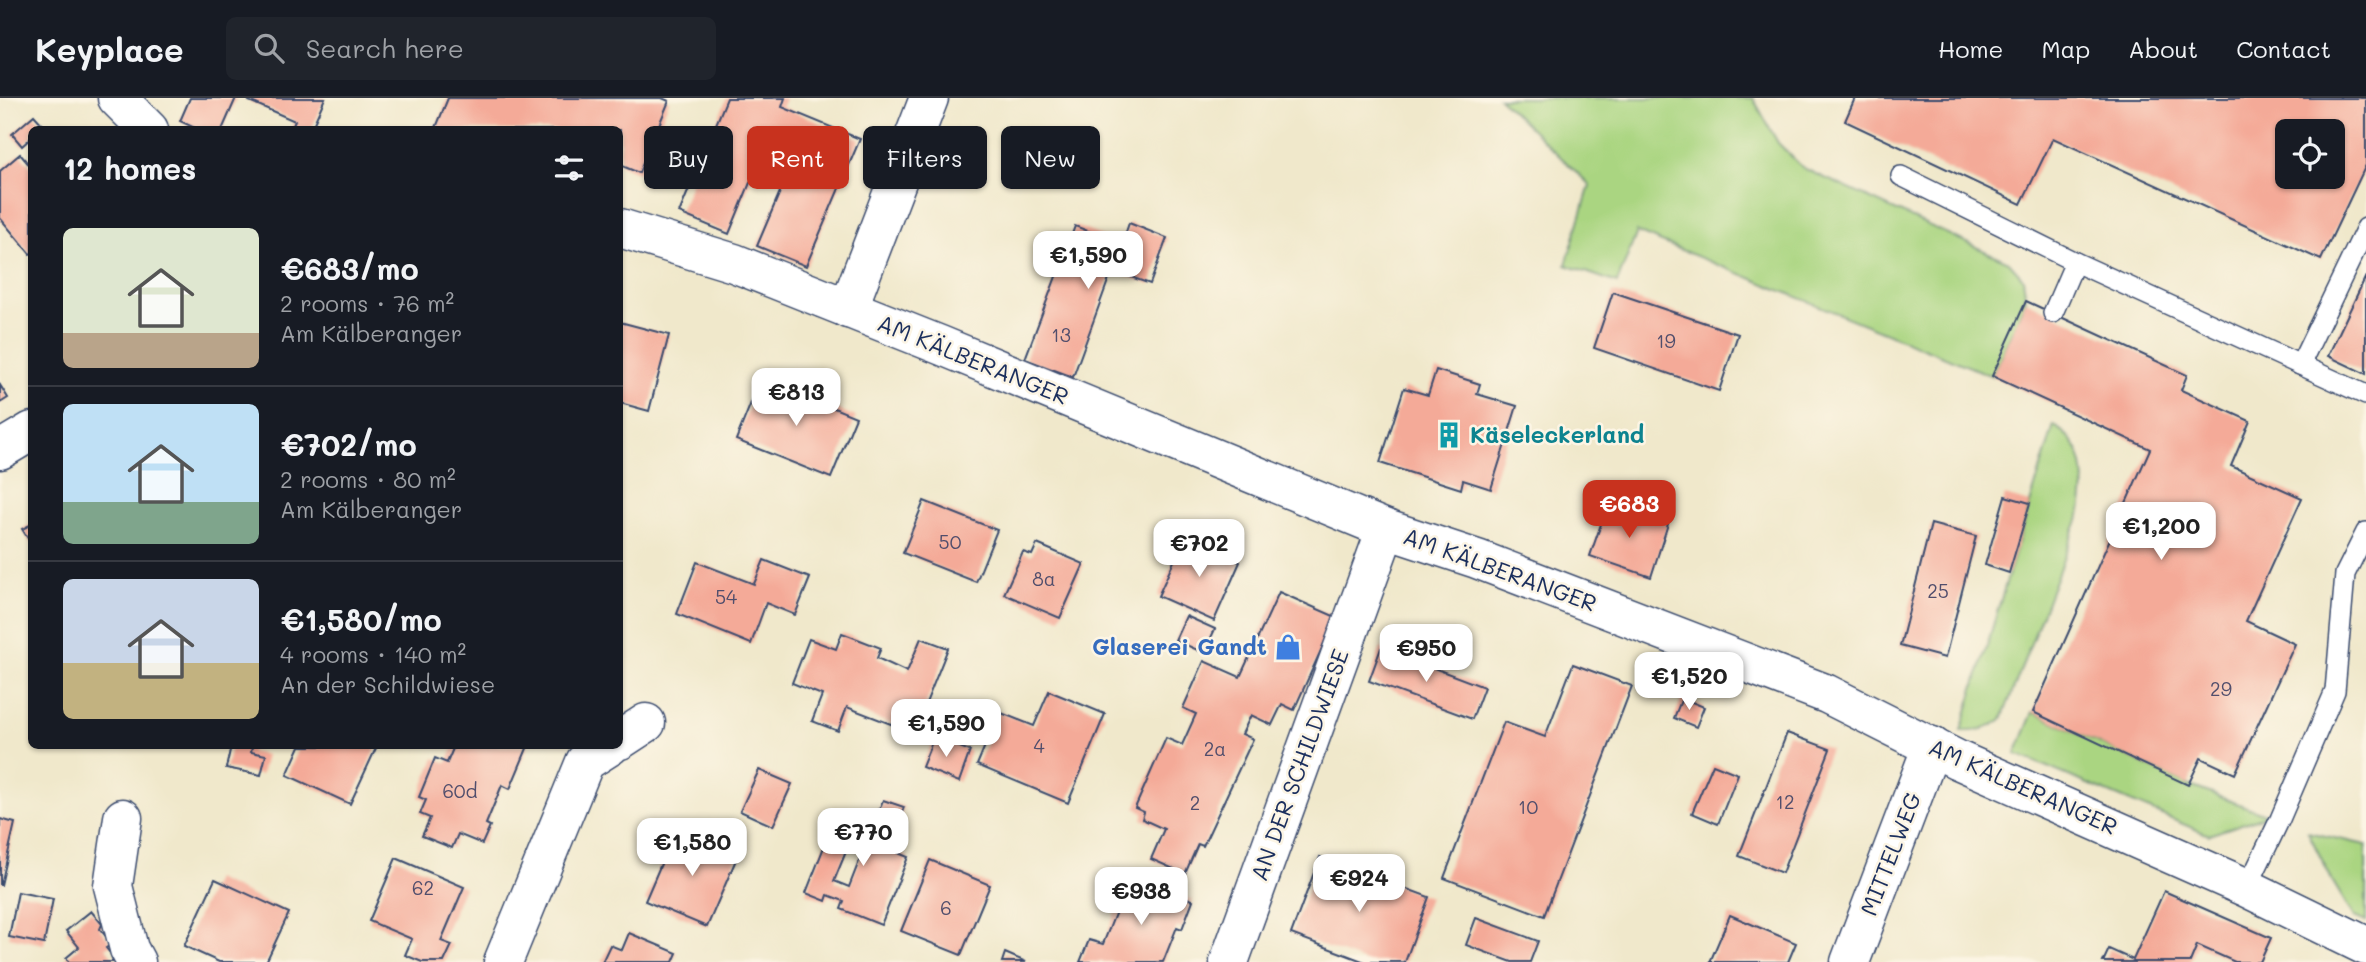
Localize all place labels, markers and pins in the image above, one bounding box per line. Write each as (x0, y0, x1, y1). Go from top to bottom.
pin: €1,590 (1031, 232, 1145, 291)
pin: €813 (755, 368, 837, 428)
place label: Käseleckerland (1470, 419, 1644, 449)
building icon: Käseleckerland (1434, 420, 1464, 450)
pin: €683 (1588, 480, 1670, 540)
pin: €1,200 (2104, 503, 2218, 562)
pin: €702 (1158, 519, 1240, 579)
pin: €950 (1385, 624, 1467, 684)
place label: Glaserei Gandt (1092, 631, 1267, 661)
shop icon: Glaserei Gandt (1273, 632, 1303, 662)
pin: €1,520 (1632, 652, 1746, 712)
pin: €1,590 (889, 700, 1003, 759)
pin: €770 (822, 808, 904, 868)
pin: €1,580 (635, 818, 749, 878)
pin: €924 (1318, 854, 1400, 914)
pin: €938 (1100, 868, 1182, 927)

